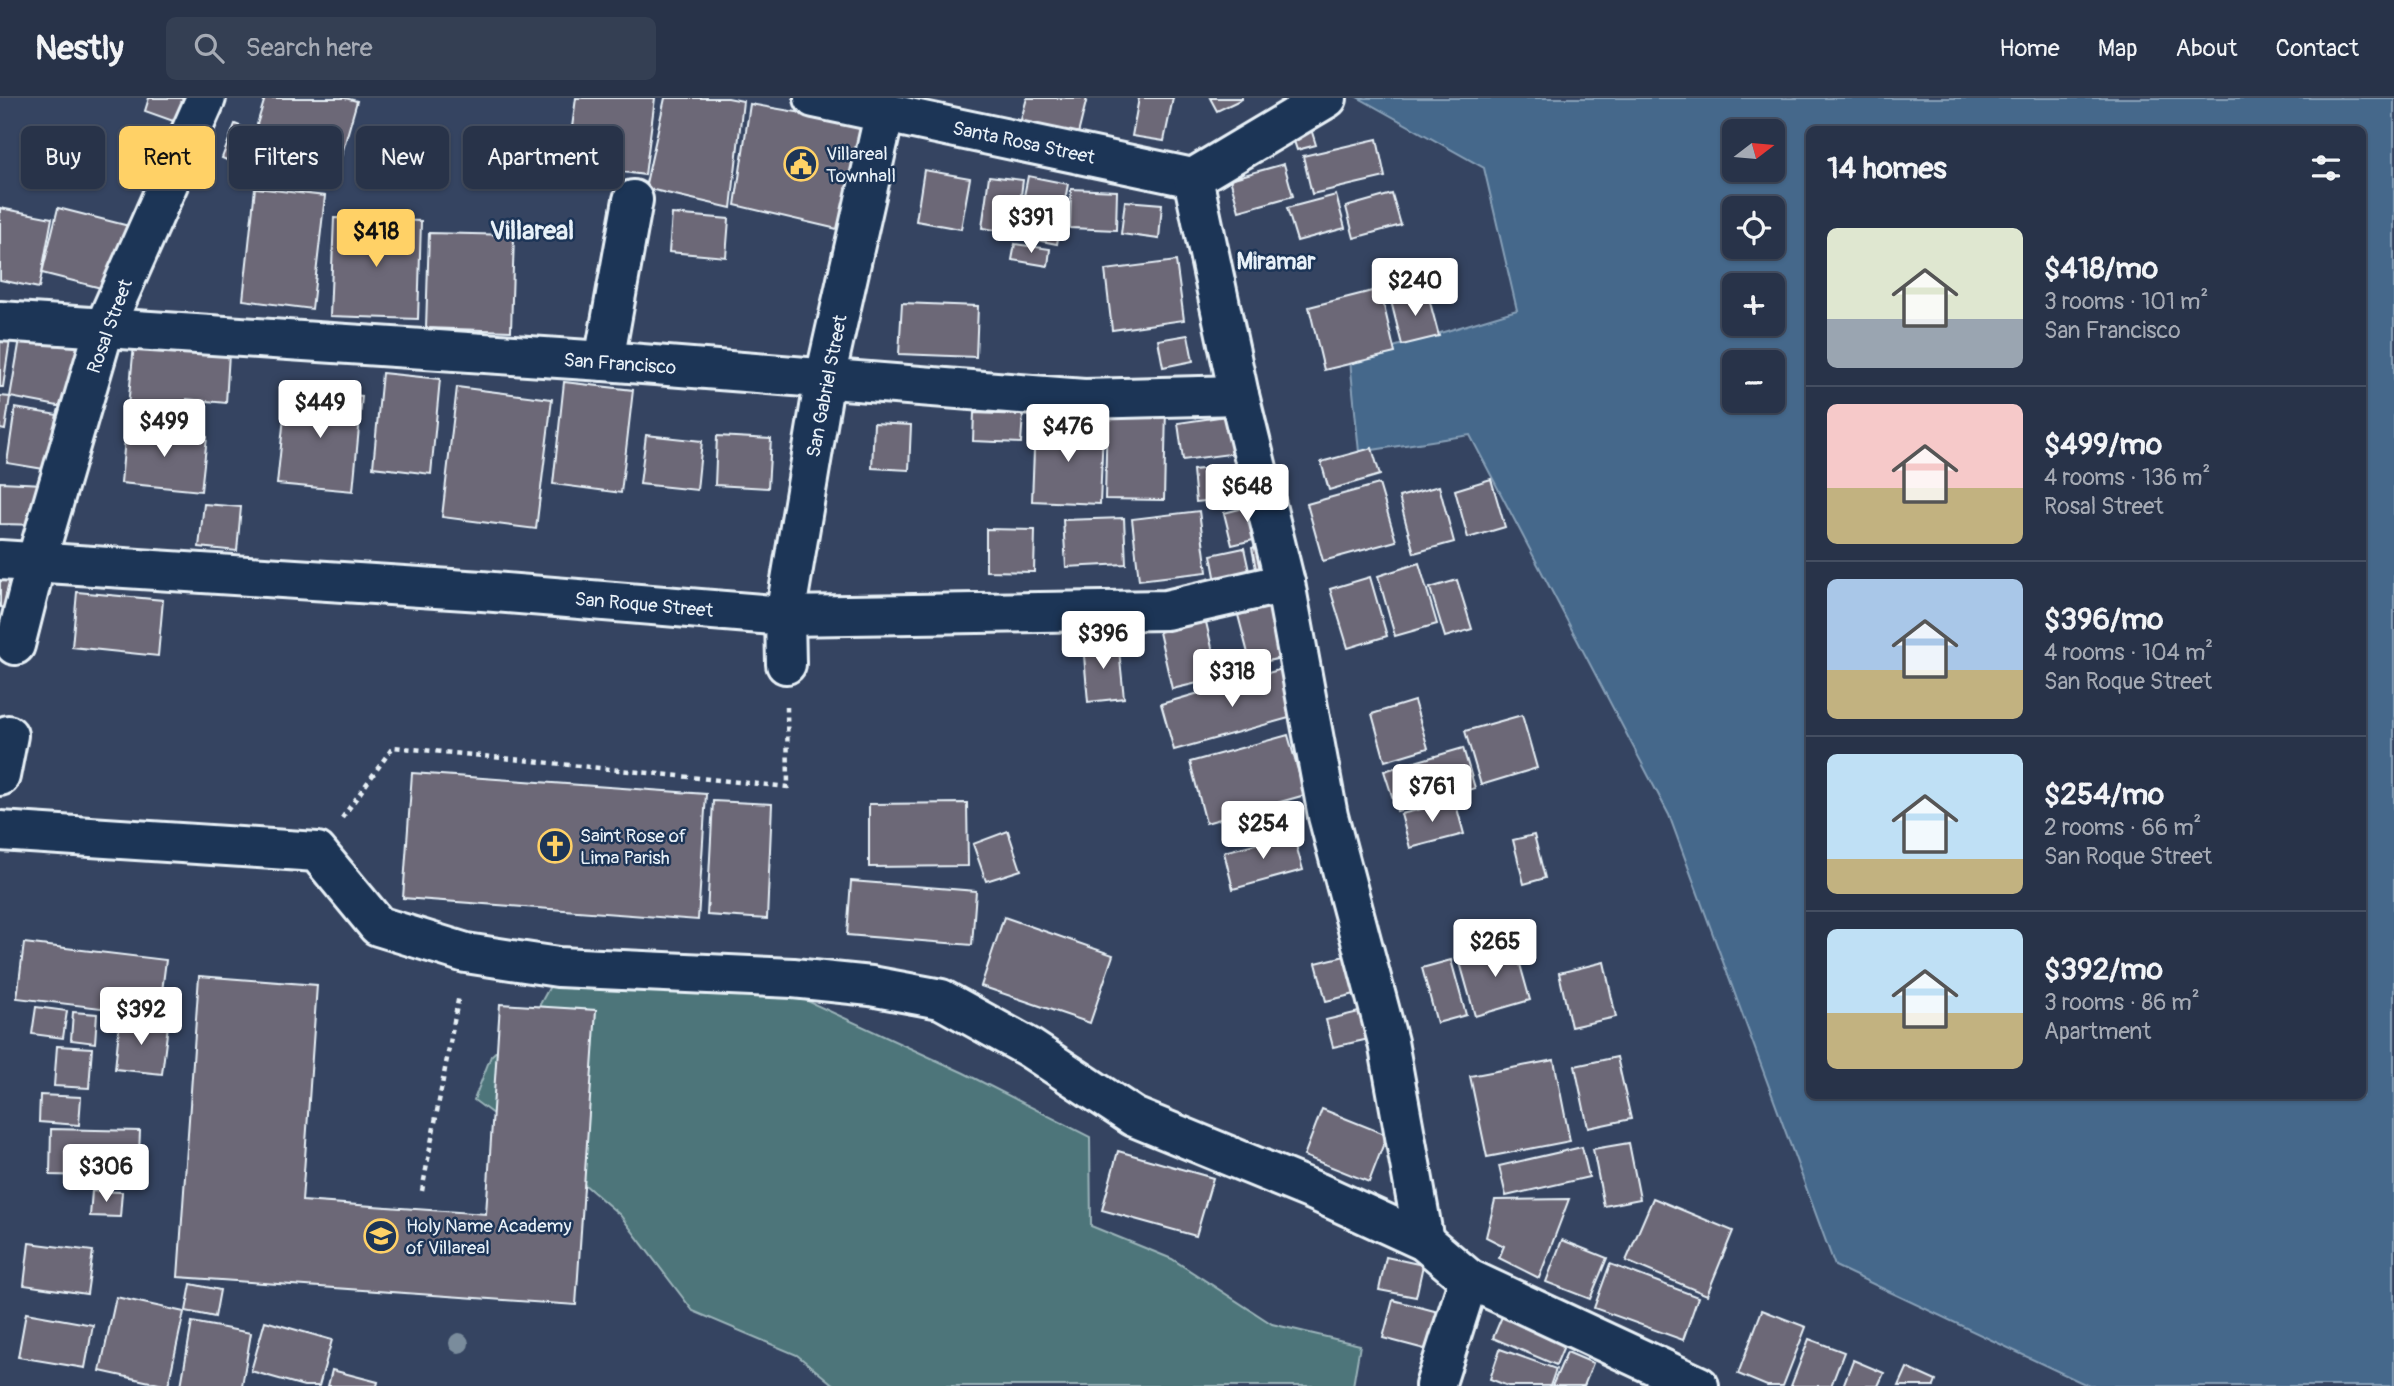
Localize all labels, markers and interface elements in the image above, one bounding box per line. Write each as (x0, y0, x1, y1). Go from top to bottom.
search box (166, 17, 656, 80)
text: Nestly (35, 28, 124, 69)
icon: search (190, 29, 228, 67)
text: Search here (246, 32, 373, 64)
text: Home (1999, 34, 2060, 63)
text: Map (2098, 34, 2138, 63)
text: About (2176, 34, 2238, 63)
text: Contact (2276, 34, 2359, 63)
street label: Santa Rosa Street (951, 116, 1097, 170)
north arrow (1722, 119, 1785, 182)
map controls (1722, 119, 1785, 413)
chip: Buy (21, 126, 105, 189)
chip: Rent (119, 126, 215, 189)
chip: Filters (229, 126, 342, 189)
chip: New (356, 126, 449, 189)
chip: Apartment (463, 126, 623, 189)
place label: Villareal Townhall (826, 142, 896, 188)
public building icon: Villareal Townhall (782, 145, 820, 183)
icon: filters (2307, 149, 2345, 187)
text: 14 homes (1827, 150, 1947, 187)
pin: $391 (990, 195, 1072, 255)
button: locate (1722, 196, 1785, 259)
text: $391 (1008, 203, 1054, 232)
pin: $418 (335, 209, 417, 269)
district label: Villareal (490, 215, 574, 247)
text: $418 (353, 217, 399, 246)
district label: Miramar (1237, 247, 1316, 276)
text: $418/mo (2044, 250, 2158, 287)
icon: home (1883, 256, 1967, 340)
pin: $240 (1374, 258, 1456, 318)
text: $240 (1388, 266, 1442, 295)
button: + (1722, 273, 1785, 336)
street label: Rosal Street (82, 276, 138, 377)
text: 3 rooms · 101 m² (2044, 287, 2208, 316)
street label: San Gabriel Street (801, 313, 853, 459)
text: San Francisco (2044, 316, 2181, 345)
street label: San Francisco (563, 348, 677, 380)
button: − (1722, 350, 1785, 413)
pin: $449 (279, 380, 361, 440)
text: $449 (295, 388, 346, 417)
pin: $499 (123, 400, 205, 459)
pin: $476 (1027, 404, 1109, 464)
text: $499 (139, 407, 189, 436)
text: $476 (1042, 412, 1094, 441)
text: $499/mo (2044, 426, 2162, 463)
icon: home (1883, 432, 1967, 516)
text: 4 rooms · 136 m² (2044, 463, 2210, 492)
pin: $648 (1206, 464, 1288, 524)
text: $648 (1222, 472, 1272, 501)
text: Rosal Street (2044, 492, 2164, 521)
street label: San Roque Street (574, 587, 714, 623)
text: $396/mo (2044, 601, 2163, 638)
icon: home (1883, 607, 1967, 691)
pin: $396 (1062, 612, 1144, 671)
text: $396 (1078, 619, 1128, 648)
text: 4 rooms · 104 m² (2044, 638, 2213, 667)
pin: $318 (1191, 650, 1273, 709)
text: $318 (1209, 657, 1255, 686)
text: San Roque Street (2044, 667, 2212, 696)
pin: $761 (1391, 764, 1473, 824)
text: $761 (1408, 772, 1456, 801)
text: $254/mo (2044, 776, 2164, 813)
icon: home (1883, 782, 1967, 866)
pin: $254 (1222, 802, 1304, 861)
text: $254 (1237, 809, 1289, 838)
text: 2 rooms · 66 m² (2044, 813, 2201, 842)
place label: Saint Rose of Lima Parish (580, 824, 687, 870)
church icon: Saint Rose of Lima Parish (536, 827, 574, 865)
text: San Roque Street (2044, 842, 2212, 871)
pin: $265 (1454, 920, 1536, 979)
text: $265 (1469, 927, 1521, 956)
text: $392/mo (2044, 951, 2163, 988)
icon: home (1883, 957, 1967, 1041)
pin: $392 (100, 988, 182, 1047)
text: 3 rooms · 86 m² (2044, 988, 2200, 1017)
text: $392 (116, 995, 166, 1024)
text: Apartment (2044, 1017, 2151, 1046)
pin: $306 (65, 1144, 147, 1204)
text: $306 (79, 1152, 133, 1181)
place label: Holy Name Academy of Villareal (406, 1214, 572, 1260)
school or university icon: Holy Name Academy of Villareal (362, 1217, 400, 1255)

